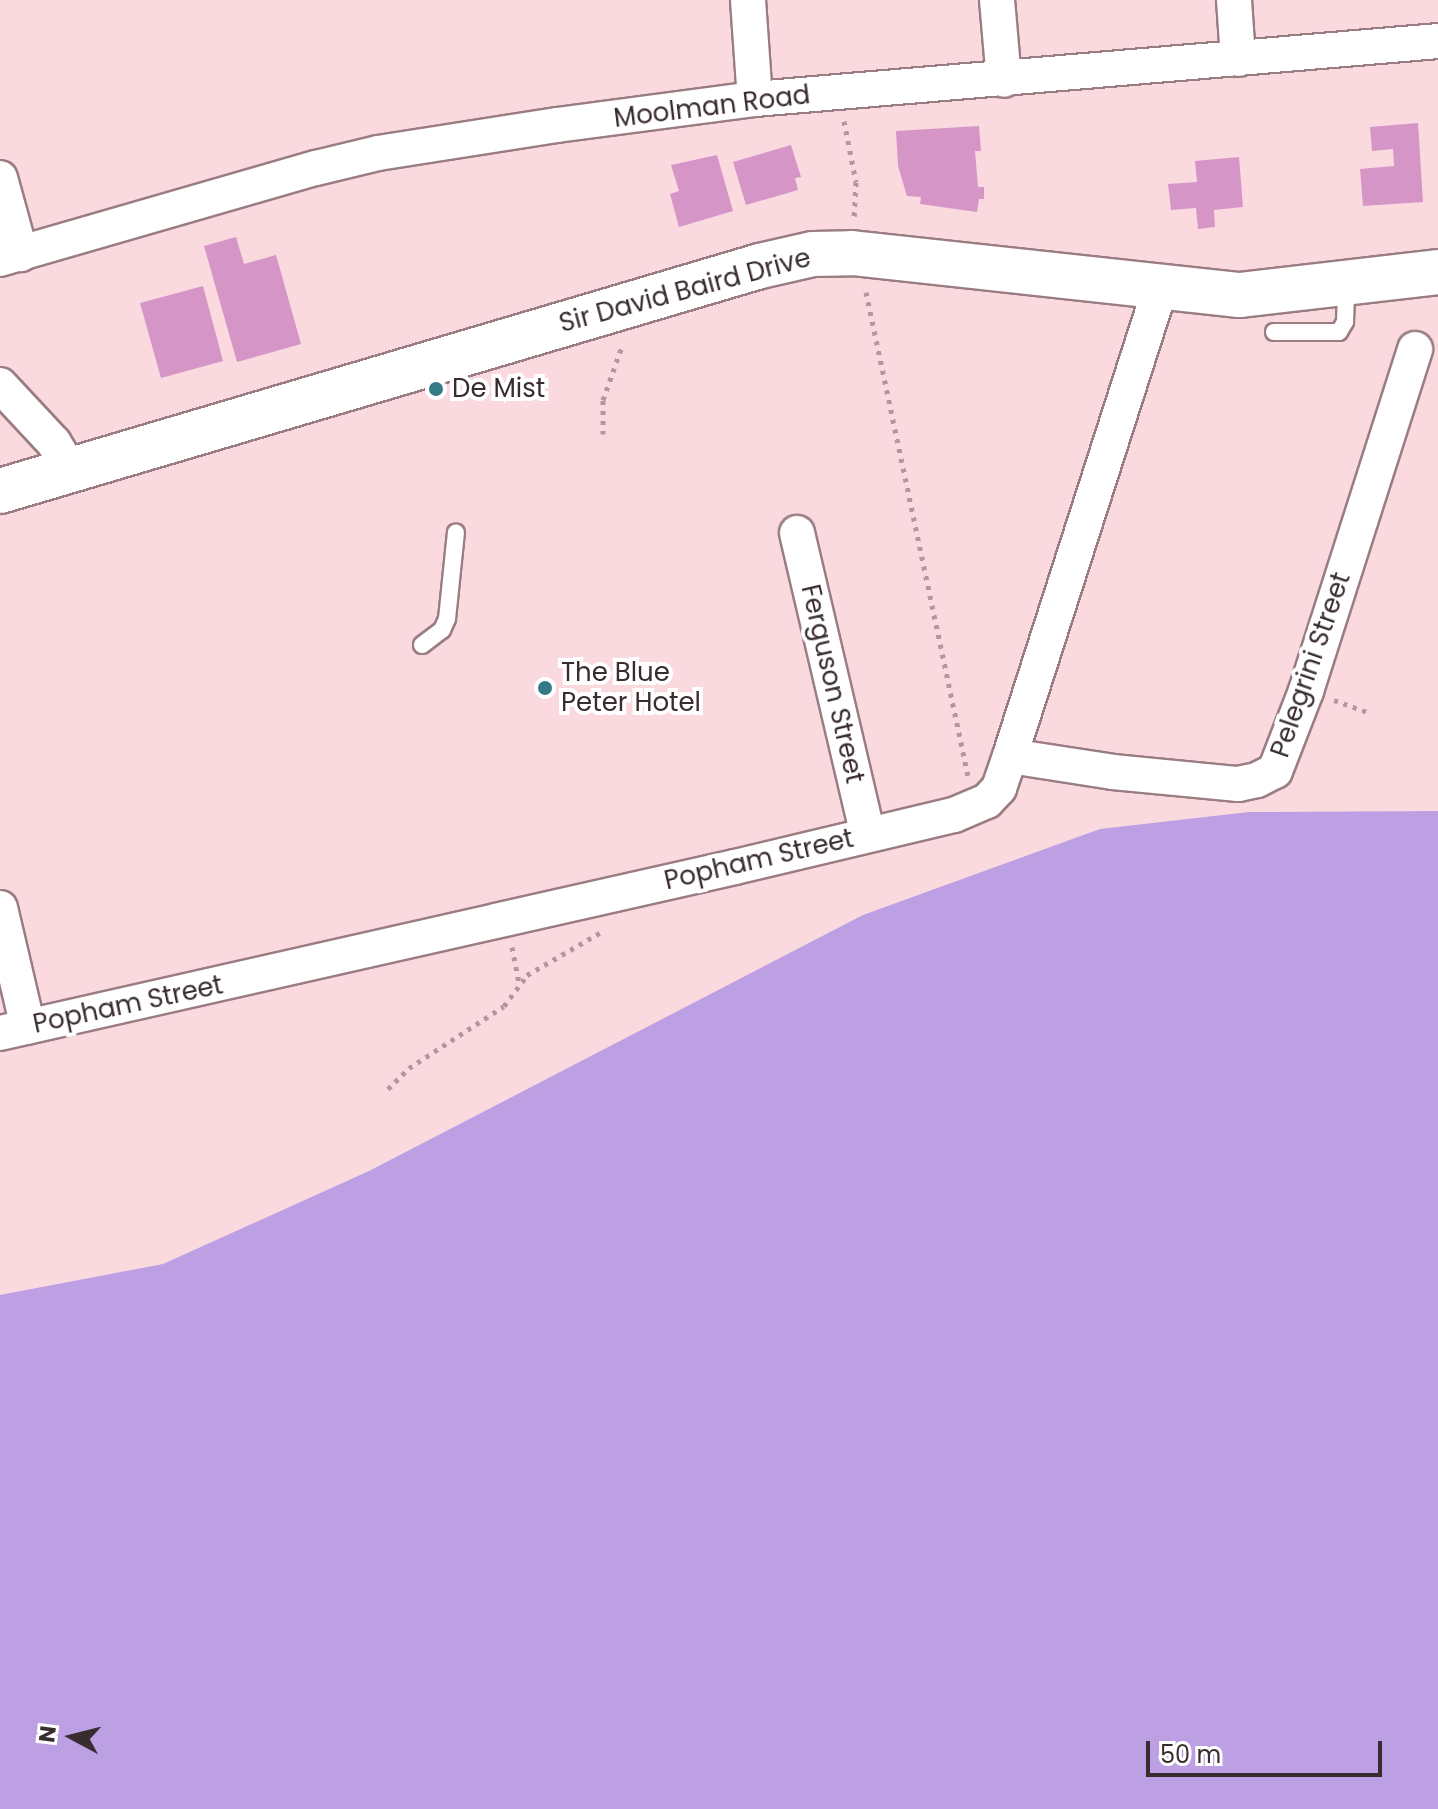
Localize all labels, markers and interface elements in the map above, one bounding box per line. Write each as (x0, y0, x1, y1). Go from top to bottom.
street label: Moolman Road (612, 79, 812, 135)
street label: Sir David Baird Drive (556, 242, 814, 340)
place label: De Mist (452, 373, 545, 405)
marker: De Mist (427, 380, 445, 398)
street label: Pelegrini Street (1265, 568, 1357, 762)
street label: Ferguson Street (794, 582, 870, 786)
place label: The Blue Peter Hotel (561, 657, 701, 718)
marker: The Blue Peter Hotel (536, 679, 554, 697)
street label: Popham Street (661, 823, 857, 897)
street label: Popham Street (30, 970, 226, 1040)
north arrow (32, 1697, 112, 1777)
text: N (31, 1724, 64, 1744)
scale bar (1150, 1725, 1386, 1775)
text: 50 m (1160, 1738, 1221, 1771)

